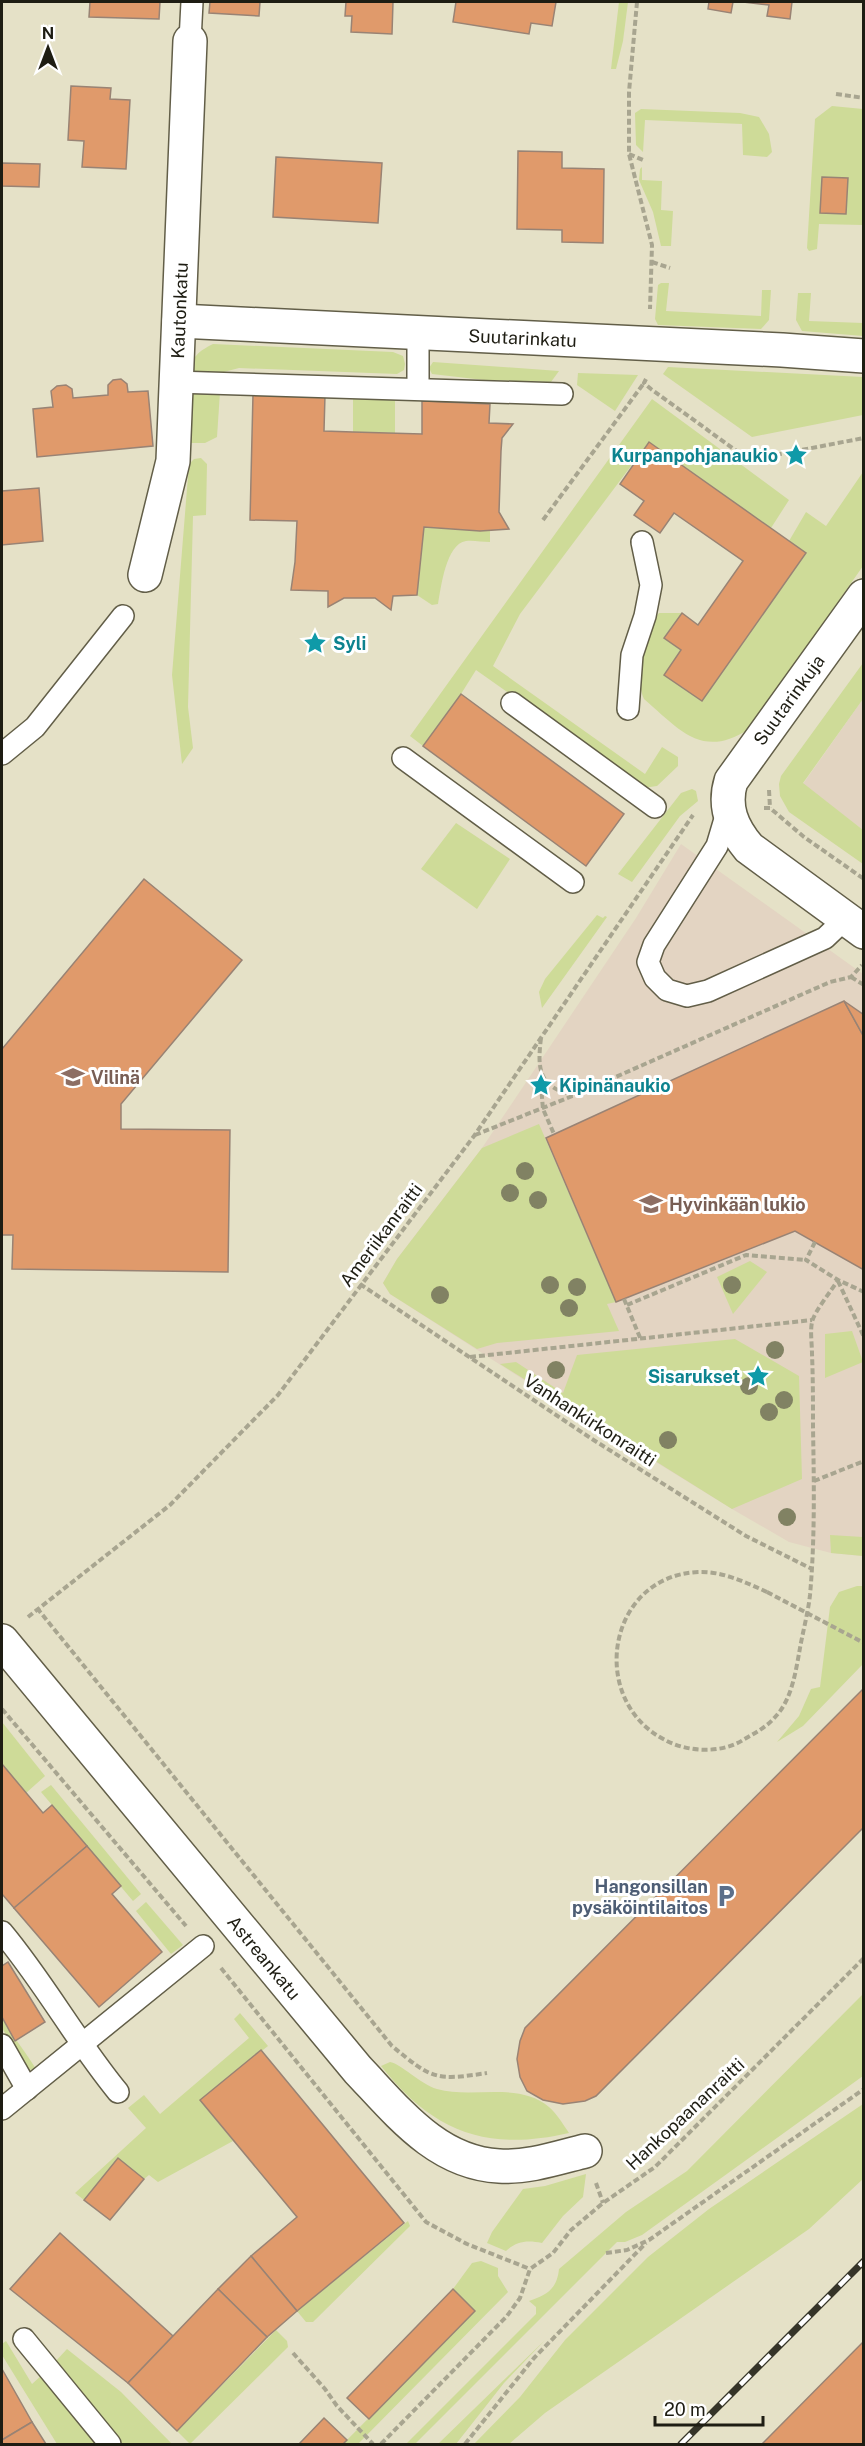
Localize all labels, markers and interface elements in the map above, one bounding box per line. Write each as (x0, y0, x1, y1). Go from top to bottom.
north arrow (18, 18, 78, 78)
text: N (42, 24, 54, 43)
street label: Kautonkatu (167, 262, 192, 359)
street label: Suutarinkatu (468, 324, 577, 351)
place icon: Kurpanpohjanaukio (783, 442, 809, 468)
place label: Kurpanpohjanaukio (611, 445, 778, 466)
place icon: Syli (302, 630, 328, 656)
place label: Syli (333, 633, 366, 654)
street label: Suutarinkuja (749, 651, 829, 749)
school or university icon: Vilinä (60, 1064, 86, 1090)
place label: Vilinä (91, 1067, 140, 1088)
place icon: Kipinänaukio (528, 1072, 554, 1098)
place label: Kipinänaukio (559, 1075, 671, 1096)
street label: Ameriikanraitti (335, 1179, 427, 1291)
school or university icon: Hyvinkään lukio (638, 1191, 664, 1217)
place label: Hyvinkään lukio (669, 1194, 806, 1215)
place icon: Sisarukset (745, 1363, 771, 1389)
place label: Sisarukset (648, 1366, 740, 1387)
street label: Vanhankirkonraitti (520, 1370, 660, 1470)
place label: Hangonsillan pysäköintilaitos (572, 1876, 708, 1918)
parking icon: Hangonsillan pysäköintilaitos (713, 1883, 739, 1909)
street label: Astreankatu (224, 1911, 305, 2003)
street label: Hankopaananraitti (622, 2054, 748, 2174)
scale bar (655, 2389, 763, 2427)
text: 20 m (664, 2399, 706, 2420)

